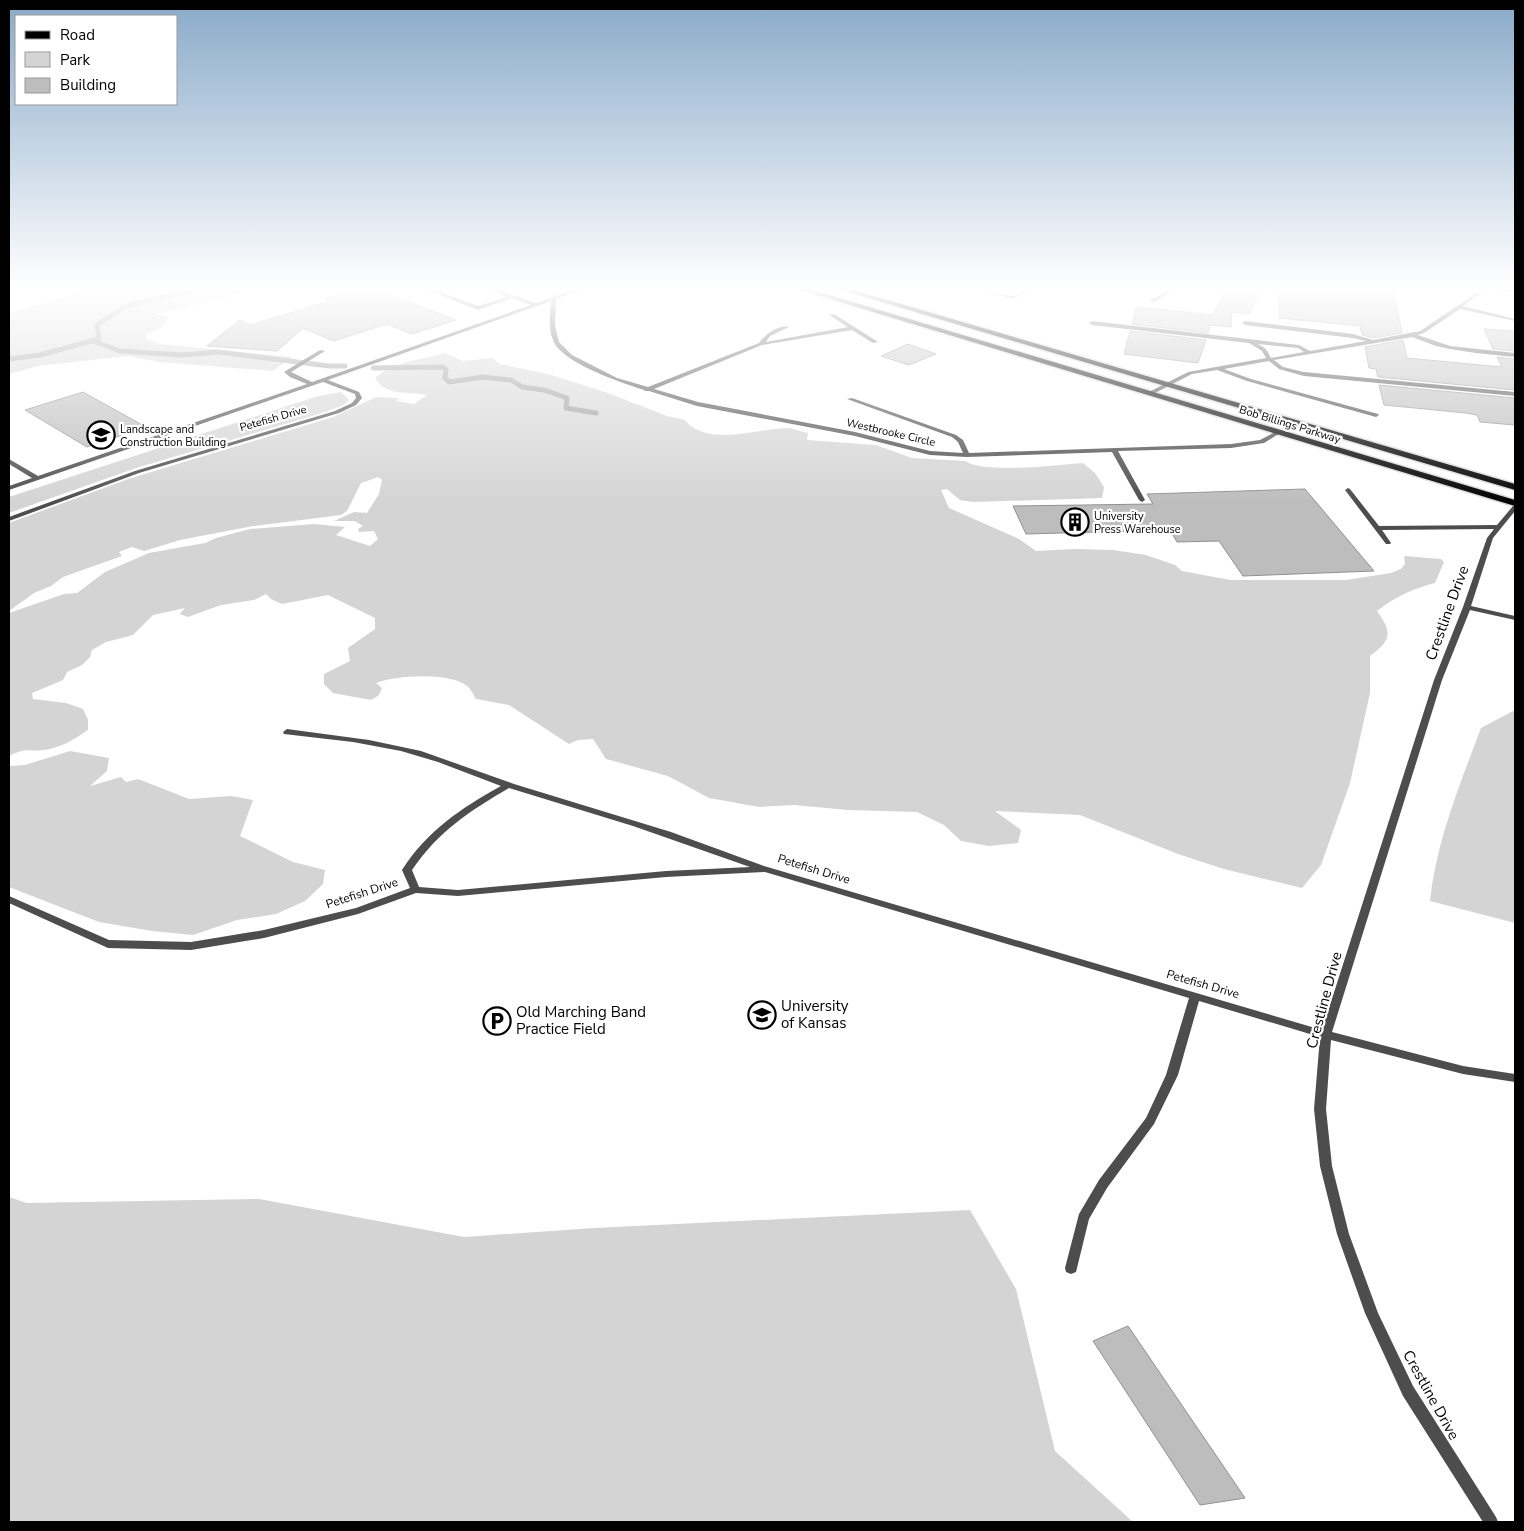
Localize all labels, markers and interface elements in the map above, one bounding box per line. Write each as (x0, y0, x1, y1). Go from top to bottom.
legend (15, 15, 178, 105)
text: Road (60, 25, 95, 45)
text: Park (60, 50, 90, 70)
text: Building (60, 75, 116, 95)
street label: Petefish Drive (238, 402, 308, 435)
street label: Bob Billings Parkway (1237, 402, 1343, 447)
street label: Westbrooke Circle (845, 415, 937, 450)
school or university icon: Landscape and Construction Building (86, 420, 116, 450)
place label: Landscape and Construction Building (120, 422, 226, 450)
building icon: University Press Warehouse (1060, 507, 1090, 537)
place label: University Press Warehouse (1094, 509, 1181, 537)
street label: Crestline Drive (1421, 563, 1473, 663)
street label: Petefish Drive (776, 850, 852, 888)
street label: Petefish Drive (324, 874, 400, 912)
street label: Crestline Drive (1301, 949, 1347, 1051)
street label: Petefish Drive (1165, 966, 1241, 1002)
place label: University of Kansas (781, 996, 849, 1033)
school or university icon: University of Kansas (747, 1000, 777, 1030)
place label: Old Marching Band Practice Field (516, 1002, 646, 1039)
parking icon: Old Marching Band Practice Field (482, 1006, 512, 1036)
street label: Crestline Drive (1398, 1347, 1464, 1443)

